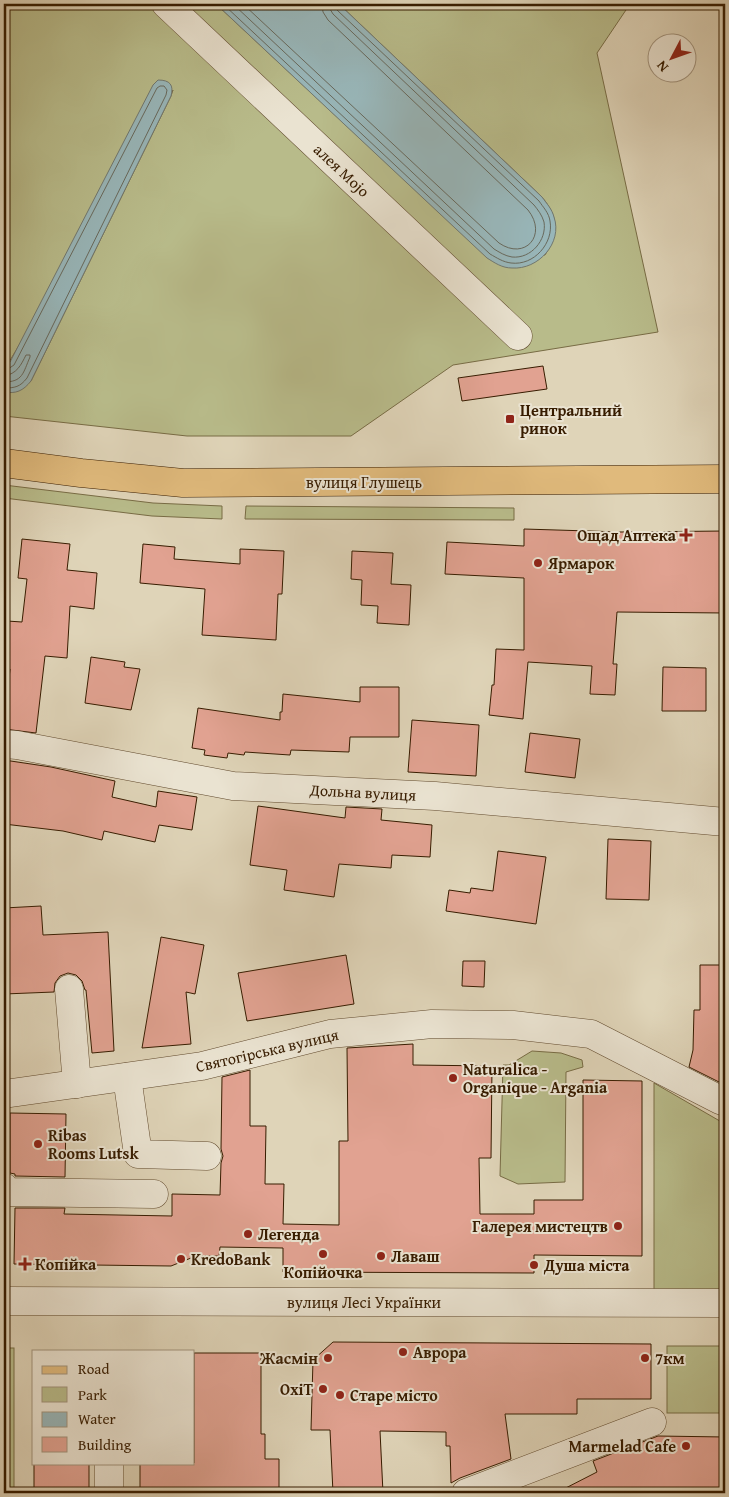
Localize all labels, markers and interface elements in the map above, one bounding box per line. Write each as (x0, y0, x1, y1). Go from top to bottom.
north arrow (646, 32, 696, 82)
text: N (651, 56, 673, 77)
street label: алея Mojo (308, 138, 376, 202)
place label: Центральний ринок (520, 398, 622, 440)
marker: Центральний ринок (504, 413, 516, 425)
street label: вулиця Глушець (306, 470, 422, 494)
place label: Ощад Аптека (577, 523, 677, 547)
marker: Ощад Аптека (680, 529, 692, 541)
place label: Ярмарок (547, 551, 615, 575)
marker: Ярмарок (532, 557, 544, 569)
street label: Дольна вулиця (308, 777, 417, 807)
street label: Святогірська вулиця (193, 1022, 341, 1078)
place label: Naturalica - Organique - Argania (463, 1057, 608, 1099)
marker: Naturalica - Organique - Argania (447, 1072, 459, 1084)
place label: Ribas Rooms Lutsk (48, 1123, 139, 1165)
marker: Ribas Rooms Lutsk (32, 1138, 44, 1150)
place label: Галерея мистецтв (472, 1214, 608, 1238)
marker: Галерея мистецтв (612, 1220, 624, 1232)
place label: Легенда (258, 1222, 320, 1246)
marker: Легенда (242, 1228, 254, 1240)
place label: Лаваш (391, 1244, 440, 1268)
place label: KredoBank (191, 1247, 271, 1271)
marker: Копійочка (317, 1248, 329, 1260)
marker: Лаваш (375, 1250, 387, 1262)
place label: Копійка (35, 1252, 97, 1276)
marker: KredoBank (175, 1253, 187, 1265)
place label: Душа міста (543, 1253, 630, 1277)
marker: Копійка (19, 1258, 31, 1270)
marker: Душа міста (528, 1259, 540, 1271)
place label: Копійочка (283, 1260, 363, 1284)
street label: вулиця Лесі Українки (287, 1290, 442, 1314)
place label: Аврора (413, 1340, 467, 1364)
place label: Жасмін (259, 1346, 318, 1370)
marker: Аврора (397, 1346, 409, 1358)
place label: 7км (655, 1346, 685, 1370)
legend (32, 1350, 195, 1464)
marker: Жасмін (322, 1352, 334, 1364)
marker: 7км (639, 1352, 651, 1364)
text: Road (78, 1358, 109, 1379)
place label: OxiT (280, 1377, 314, 1401)
marker: OxiT (317, 1383, 329, 1395)
place label: Старе місто (350, 1383, 438, 1407)
text: Park (78, 1384, 107, 1405)
marker: Старе місто (334, 1389, 346, 1401)
text: Water (78, 1408, 116, 1429)
text: Building (78, 1434, 132, 1455)
place label: Marmelad Cafe (569, 1434, 676, 1458)
marker: Marmelad Cafe (680, 1440, 692, 1452)

